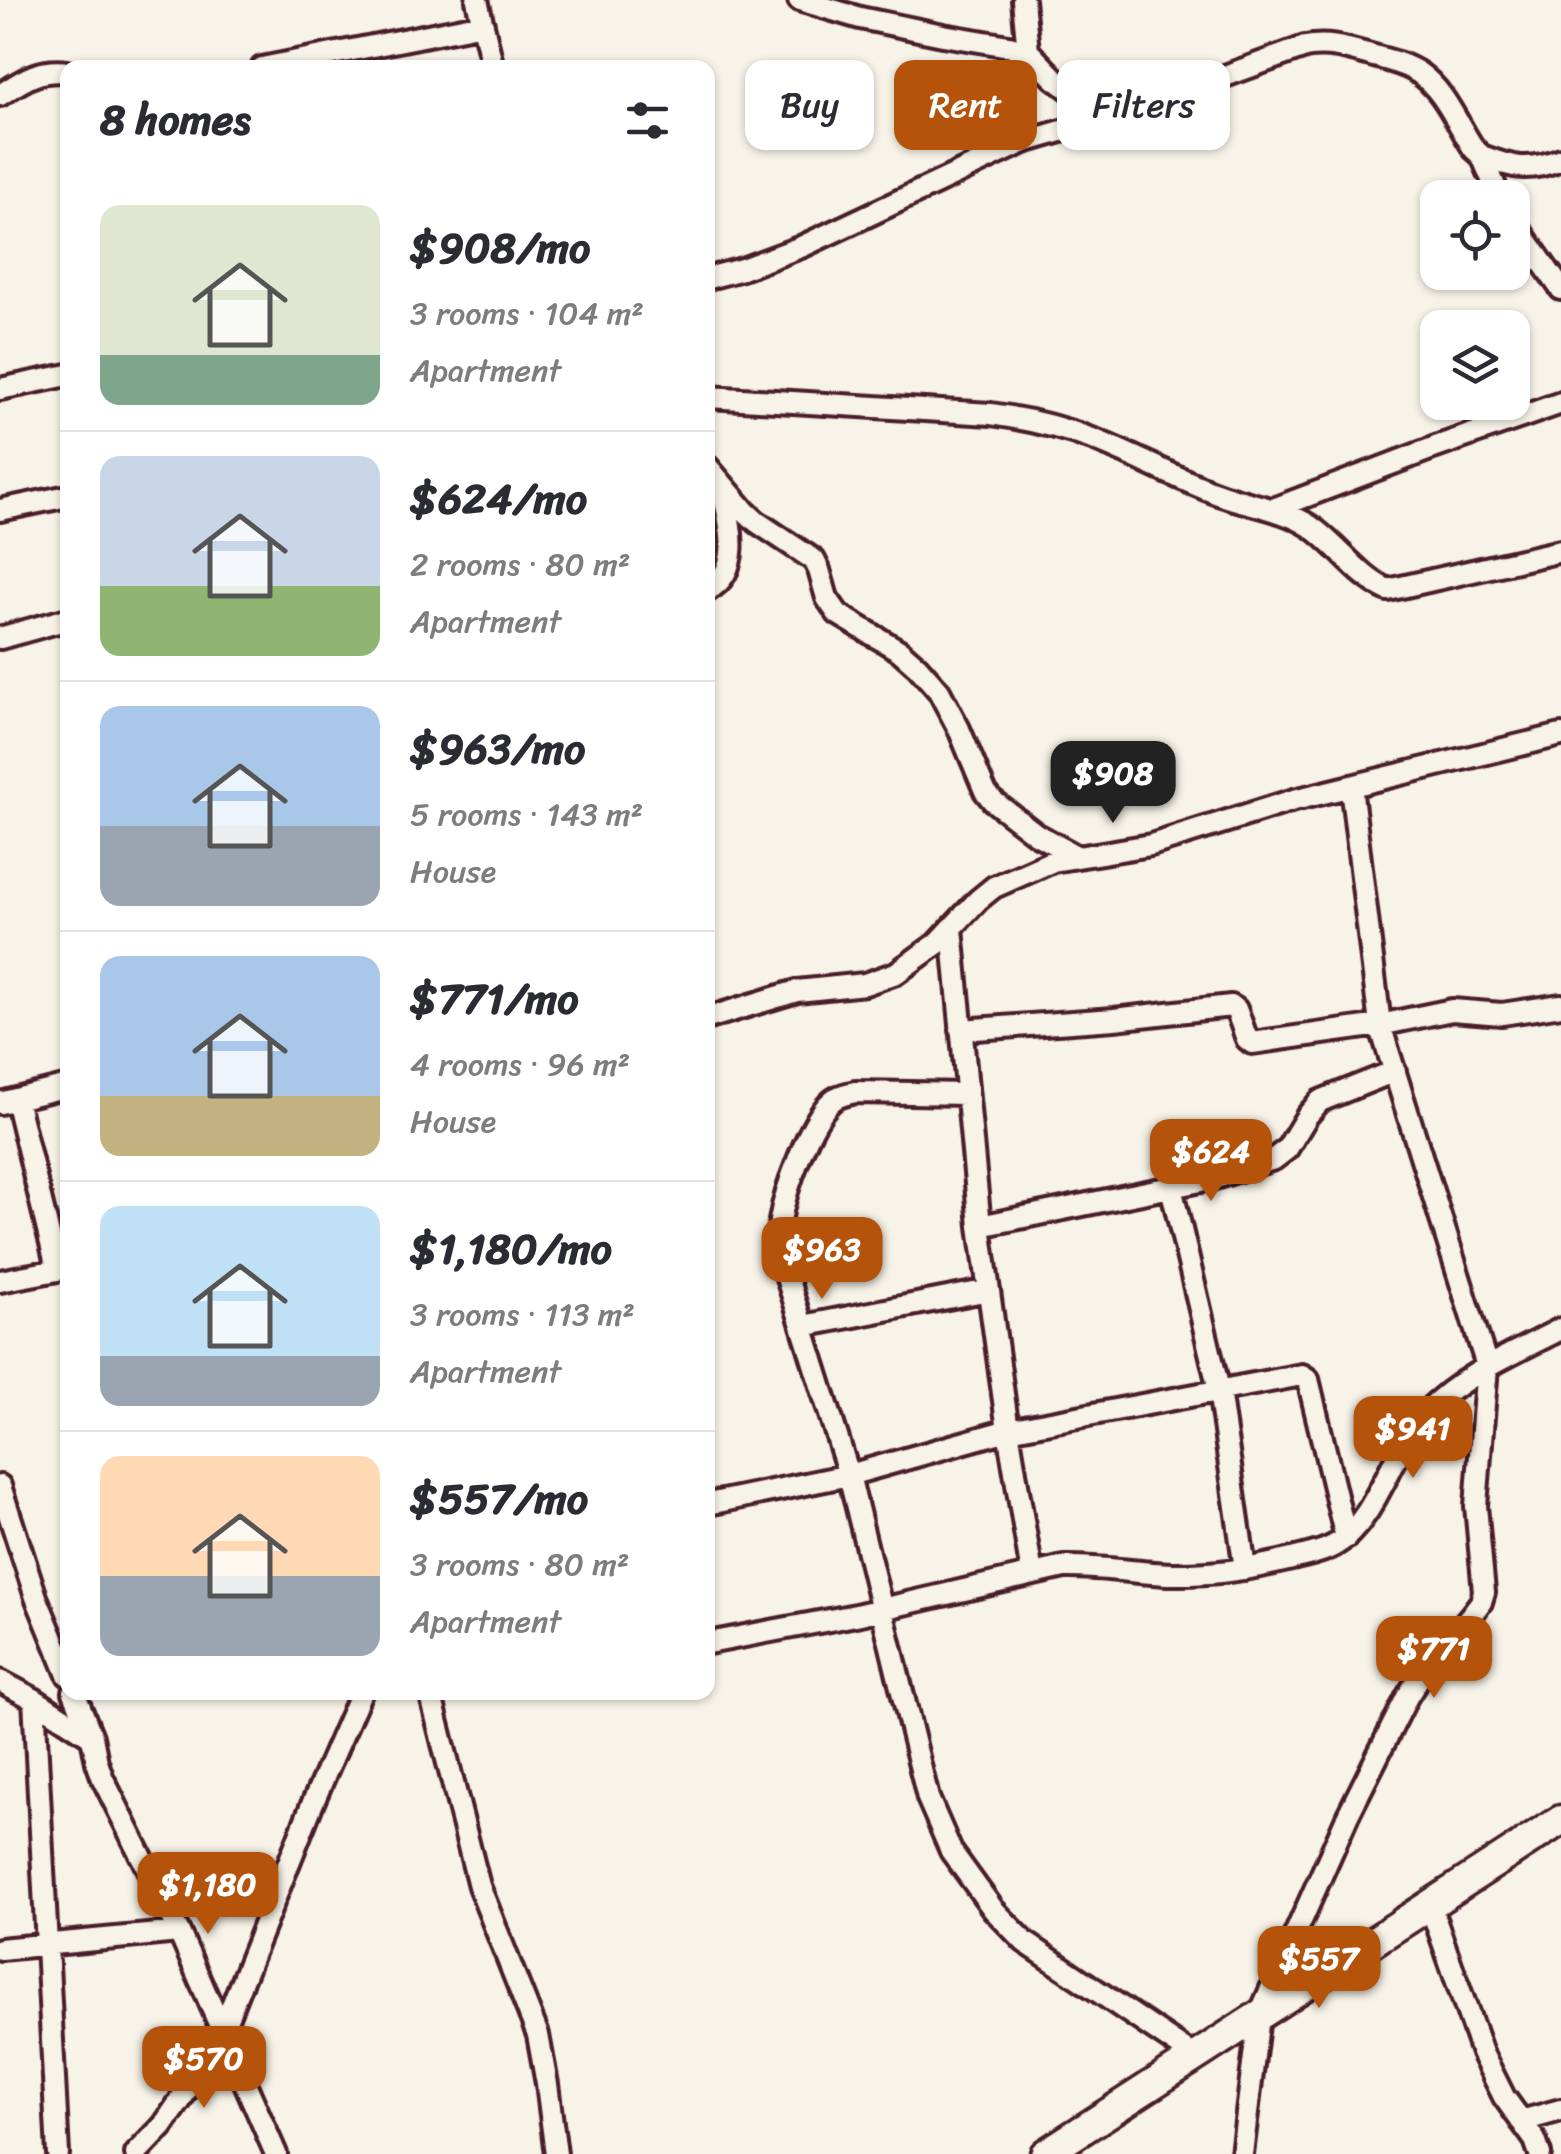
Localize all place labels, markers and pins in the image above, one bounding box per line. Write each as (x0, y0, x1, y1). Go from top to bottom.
pin: $908 (1054, 741, 1172, 826)
pin: $624 (1152, 1119, 1270, 1204)
pin: $963 (763, 1217, 881, 1302)
pin: $941 (1354, 1396, 1472, 1481)
pin: $771 (1375, 1616, 1493, 1701)
pin: $1,180 (127, 1852, 289, 1937)
pin: $557 (1260, 1926, 1378, 2011)
pin: $570 (145, 2026, 263, 2111)

